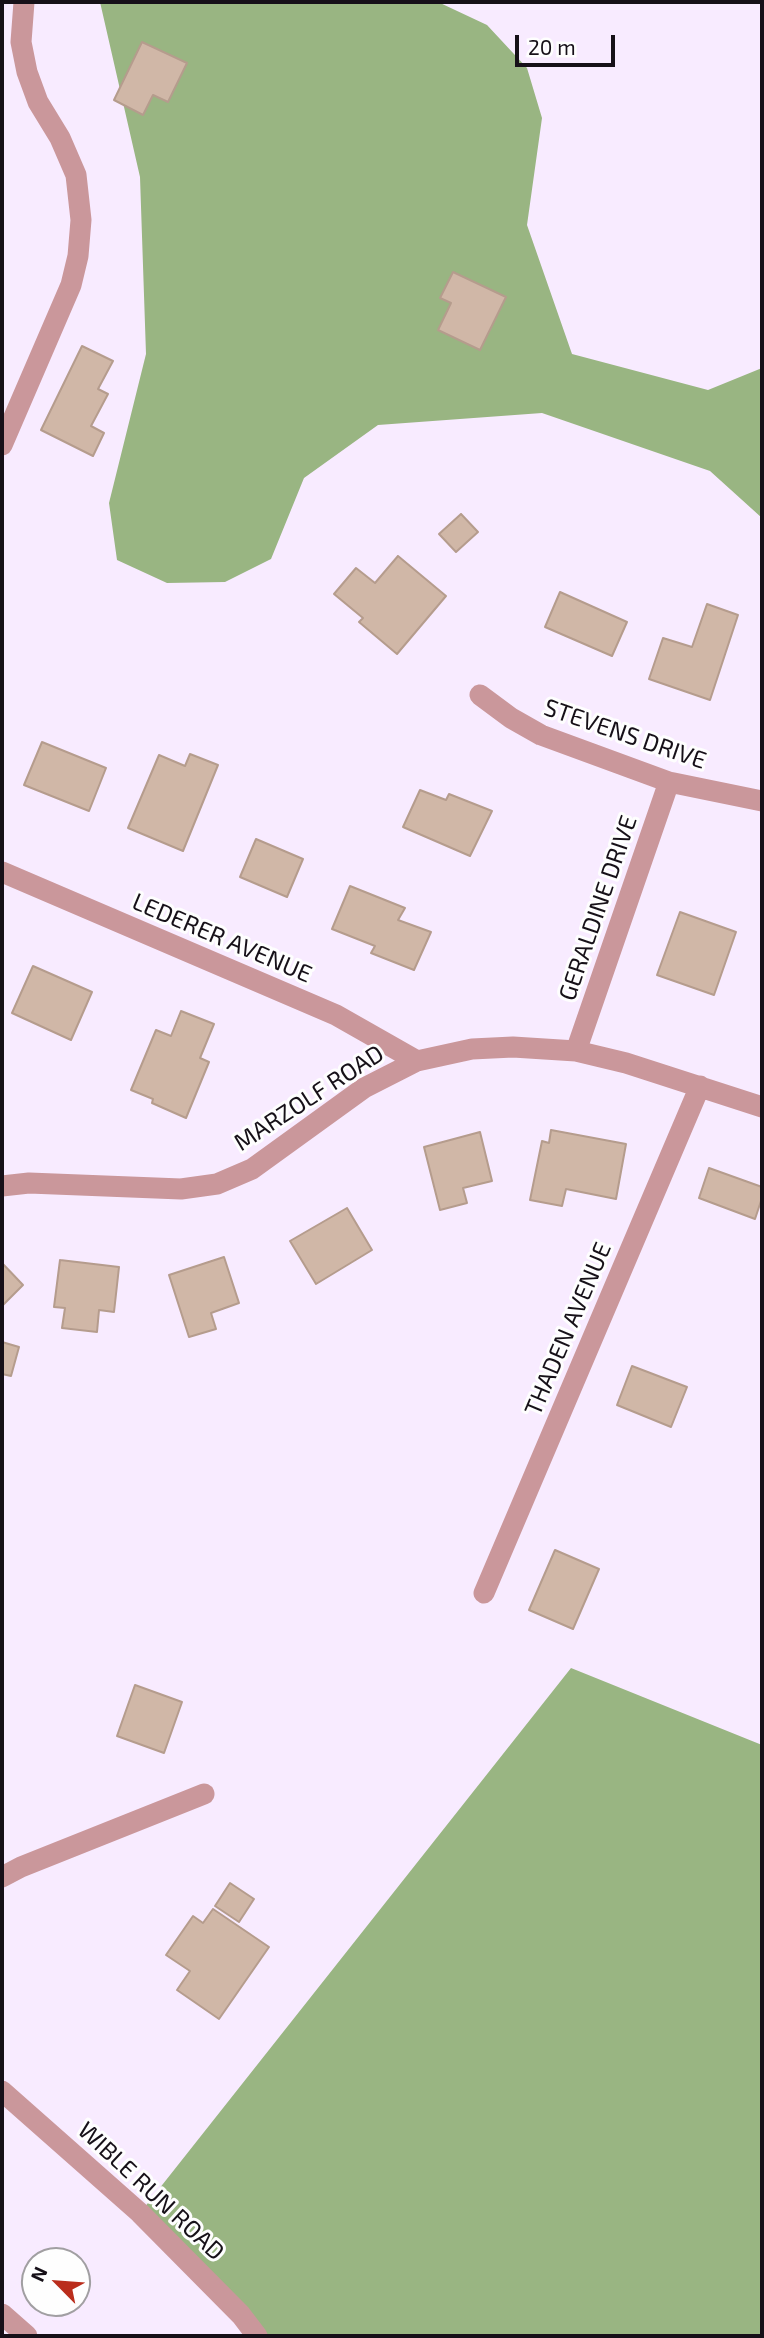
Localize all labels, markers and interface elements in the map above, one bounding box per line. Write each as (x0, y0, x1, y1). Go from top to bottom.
scale bar (519, 21, 619, 65)
text: 20 m (528, 34, 576, 59)
street label: STEVENS DRIVE (540, 693, 710, 775)
street label: GERALDINE DRIVE (553, 812, 643, 1004)
street label: LEDERER AVENUE (128, 887, 316, 989)
street label: MARZOLF ROAD (229, 1039, 389, 1157)
street label: THADEN AVENUE (519, 1238, 617, 1420)
street label: WIBLE RUN ROAD (72, 2116, 230, 2266)
north arrow (21, 2247, 91, 2317)
text: N (25, 2263, 52, 2285)

